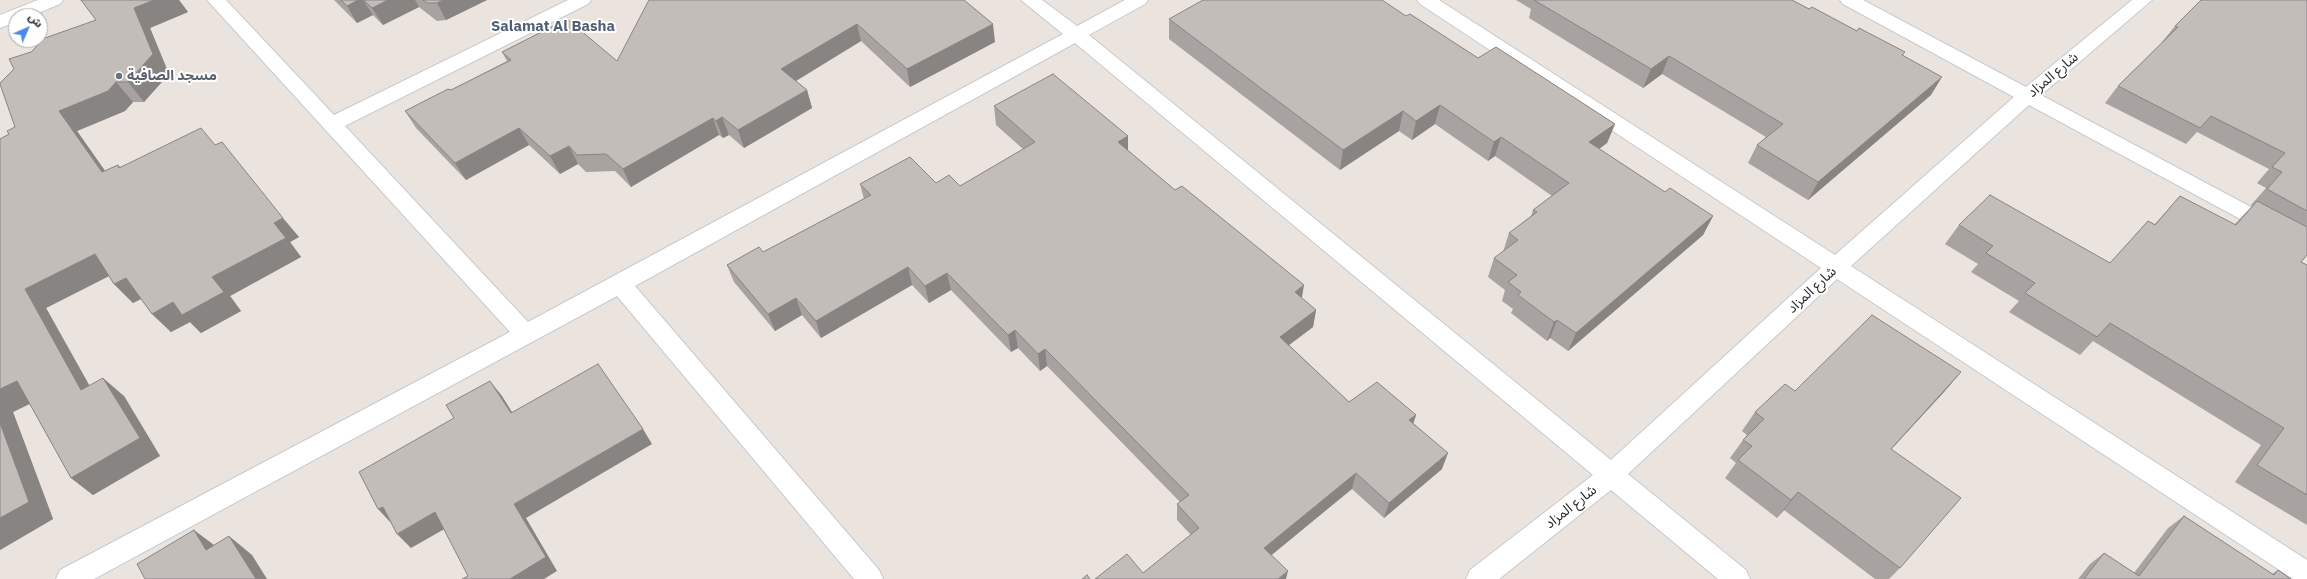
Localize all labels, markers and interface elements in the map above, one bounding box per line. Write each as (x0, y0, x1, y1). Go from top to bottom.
north arrow (8, 8, 48, 48)
text: ش (25, 10, 46, 30)
district label: Salamat Al Basha (491, 18, 615, 36)
street label: شارع المزاد (2024, 49, 2082, 101)
place label: مسجد الصافية (127, 68, 217, 84)
marker: مسجد الصافية (114, 71, 124, 81)
street label: شارع المزاد (1784, 263, 1840, 317)
street label: شارع المزاد (1542, 482, 1600, 532)

